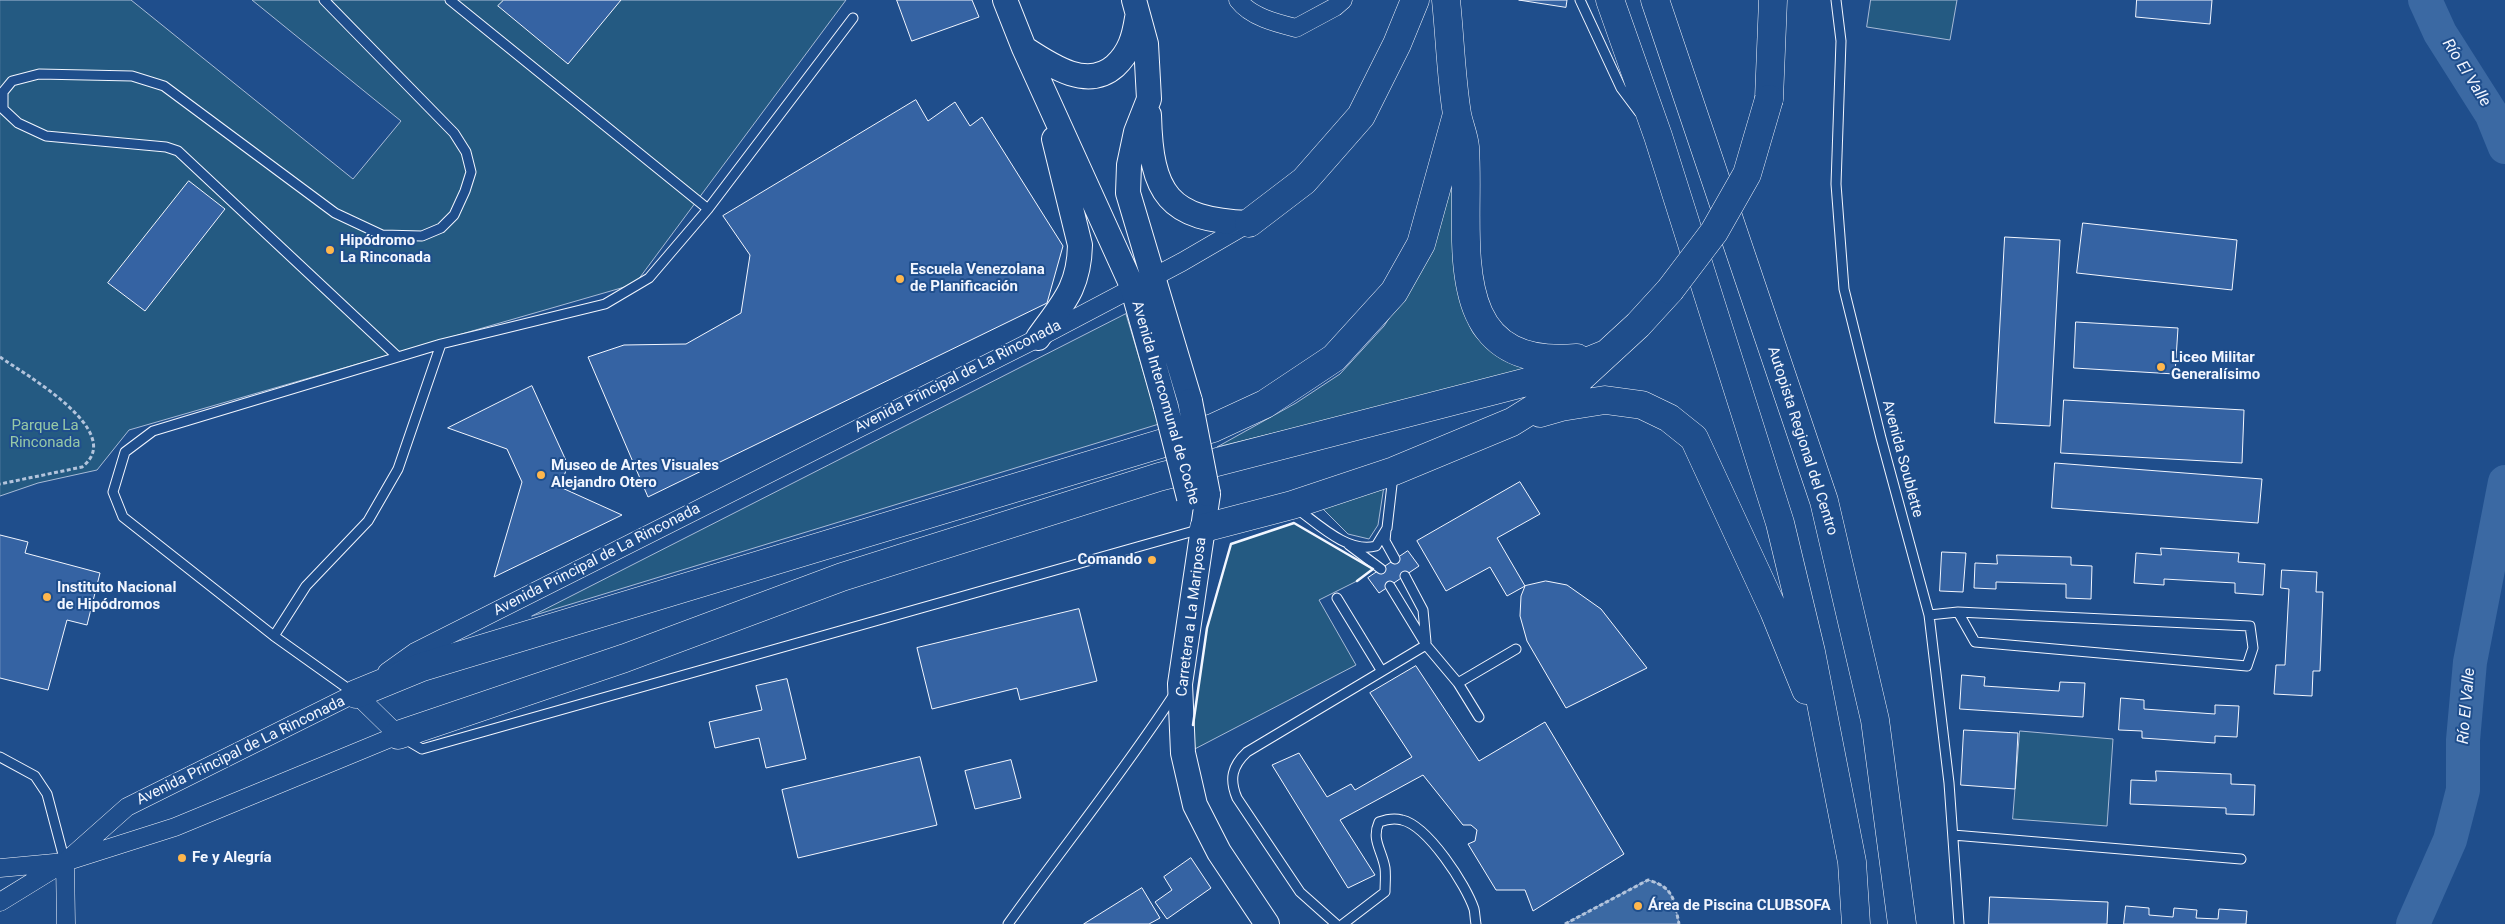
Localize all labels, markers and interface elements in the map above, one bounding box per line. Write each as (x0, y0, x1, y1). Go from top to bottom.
water label: Río El Valle (2438, 35, 2494, 111)
place label: Hipódromo La Rinconada (340, 232, 431, 267)
marker: Hipódromo La Rinconada (324, 244, 336, 256)
place label: Escuela Venezolana de Planificación (910, 261, 1045, 296)
marker: Escuela Venezolana de Planificación (894, 273, 906, 285)
street label: Avenida Intercomunal de Coche (1127, 299, 1203, 507)
street label: Avenida Principal de La Rinconada (852, 317, 1064, 437)
street label: Autopista Regional del Centro (1763, 344, 1841, 538)
place label: Liceo Militar Generalísimo (2171, 349, 2260, 384)
marker: Liceo Militar Generalísimo (2155, 361, 2167, 373)
street label: Avenida Soublette (1878, 399, 1926, 519)
park label: Parque La Rinconada (10, 417, 80, 452)
place label: Museo de Artes Visuales Alejandro Otero (551, 457, 719, 492)
marker: Museo de Artes Visuales Alejandro Otero (535, 469, 547, 481)
street label: Avenida Principal de La Rinconada (491, 500, 703, 620)
street label: Carretera a La Mariposa (1173, 536, 1211, 698)
place label: Comando (1077, 551, 1142, 569)
marker: Comando (1146, 554, 1158, 566)
place label: Instituto Nacional de Hipódromos (57, 579, 176, 614)
marker: Instituto Nacional de Hipódromos (41, 591, 53, 603)
water label: Río El Valle (2454, 667, 2480, 745)
street label: Avenida Principal de La Rinconada (134, 693, 348, 809)
place label: Fe y Alegría (192, 849, 272, 867)
marker: Fe y Alegría (176, 852, 188, 864)
place label: Área de Piscina CLUBSOFA (1648, 897, 1831, 915)
marker: Área de Piscina CLUBSOFA (1632, 900, 1644, 912)

